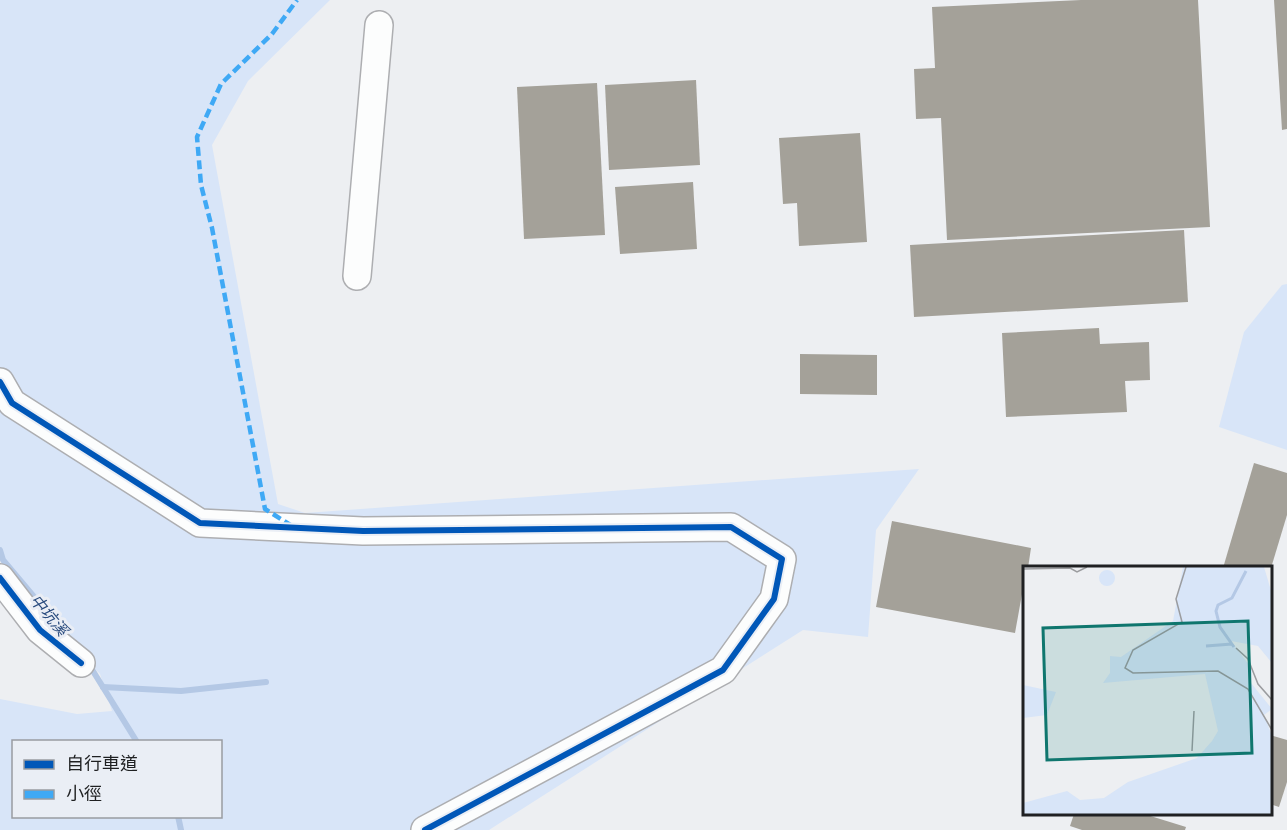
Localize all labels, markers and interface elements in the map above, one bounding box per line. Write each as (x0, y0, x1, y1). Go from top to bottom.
inset map (1023, 566, 1272, 815)
water label: 中坑溪 (26, 591, 73, 641)
legend (12, 740, 222, 818)
text: 自行車道 (66, 753, 138, 775)
text: 小徑 (66, 783, 102, 805)

